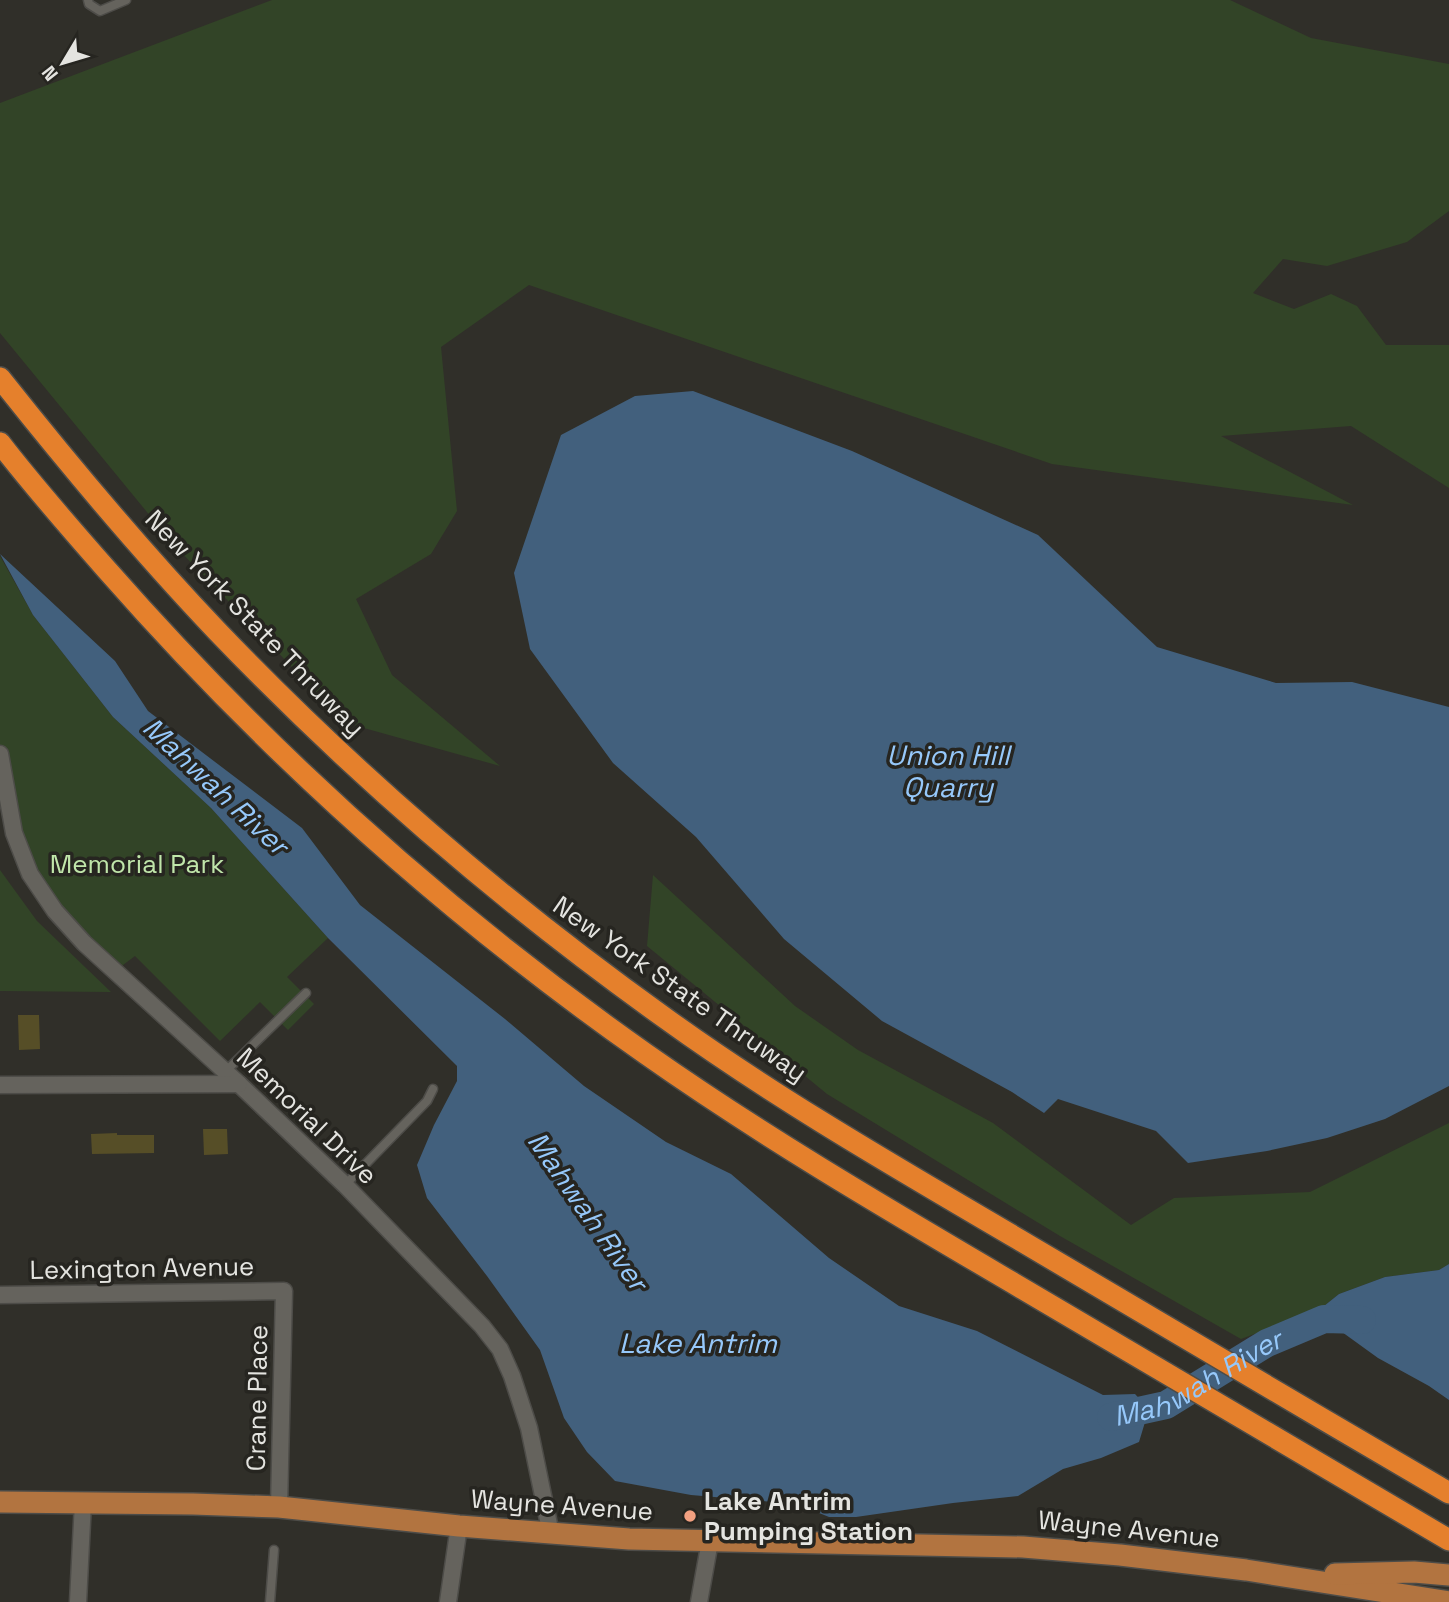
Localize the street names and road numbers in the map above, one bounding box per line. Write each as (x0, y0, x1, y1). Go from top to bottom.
street label: New York State Thruway (138, 502, 372, 744)
street label: New York State Thruway (546, 888, 814, 1090)
street label: Memorial Drive (229, 1040, 385, 1192)
street label: Lexington Avenue (29, 1249, 255, 1287)
street label: Crane Place (239, 1324, 275, 1472)
street label: Wayne Avenue (470, 1482, 654, 1528)
street label: Wayne Avenue (1036, 1503, 1222, 1555)

